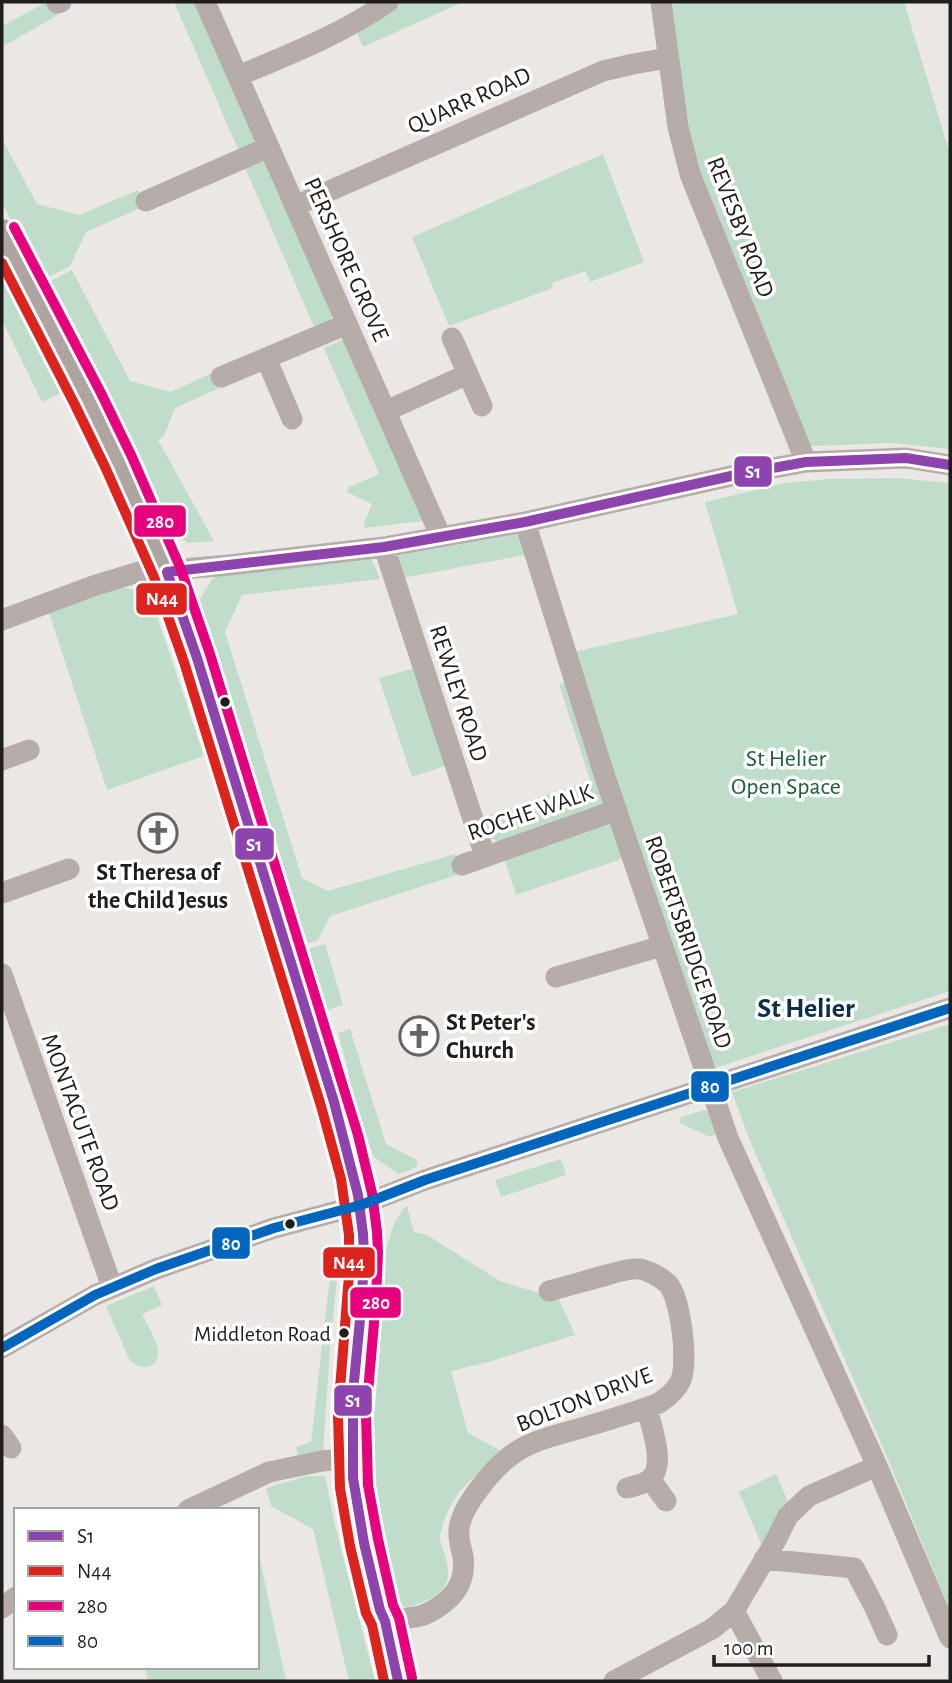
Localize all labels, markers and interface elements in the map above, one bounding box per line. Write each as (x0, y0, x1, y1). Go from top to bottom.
street label: QUARR ROAD (404, 63, 534, 139)
street label: REVESBY ROAD (702, 154, 778, 301)
street label: PERSHORE GROVE (299, 174, 393, 345)
line badge: S1 (733, 455, 773, 488)
text: S1 (745, 463, 761, 482)
line badge: 280 (133, 504, 187, 538)
text: 280 (146, 513, 174, 532)
line badge: N44 (135, 582, 188, 616)
text: N44 (146, 590, 179, 609)
street label: REWLEY ROAD (425, 622, 491, 764)
unlabelled marker (218, 695, 232, 709)
park label: St Helier Open Space (731, 747, 841, 799)
street label: ROCHE WALK (465, 780, 597, 846)
church icon: St Theresa of the Child Jesus (137, 812, 179, 854)
line badge: S1 (234, 827, 275, 861)
street label: ROBERTSBRIDGE ROAD (640, 833, 736, 1052)
text: S1 (246, 836, 262, 855)
place label: St Theresa of the Child Jesus (88, 861, 228, 913)
district label: St Helier (757, 995, 855, 1023)
place label: St Peter's Church (446, 1011, 536, 1063)
church icon: St Peter's Church (398, 1015, 440, 1057)
street label: MONTACUTE ROAD (37, 1031, 123, 1214)
line badge: 80 (690, 1070, 730, 1103)
text: 80 (700, 1078, 720, 1097)
unlabelled marker (283, 1217, 297, 1231)
line badge: 80 (211, 1226, 251, 1260)
text: 80 (221, 1235, 241, 1254)
line badge: N44 (322, 1246, 376, 1279)
text: N44 (333, 1254, 366, 1273)
line badge: 280 (349, 1286, 402, 1319)
text: 280 (362, 1294, 390, 1313)
place label: Middleton Road (194, 1323, 331, 1345)
marker: Middleton Road (337, 1326, 351, 1340)
street label: BOLTON DRIVE (513, 1363, 656, 1437)
line badge: S1 (333, 1384, 373, 1417)
text: S1 (345, 1392, 361, 1411)
legend (14, 1508, 259, 1669)
text: S1 (77, 1526, 94, 1547)
text: N44 (77, 1561, 112, 1582)
text: 280 (77, 1596, 108, 1617)
scale bar (714, 1624, 929, 1668)
text: 80 (77, 1631, 98, 1652)
text: 100 m (724, 1638, 774, 1659)

